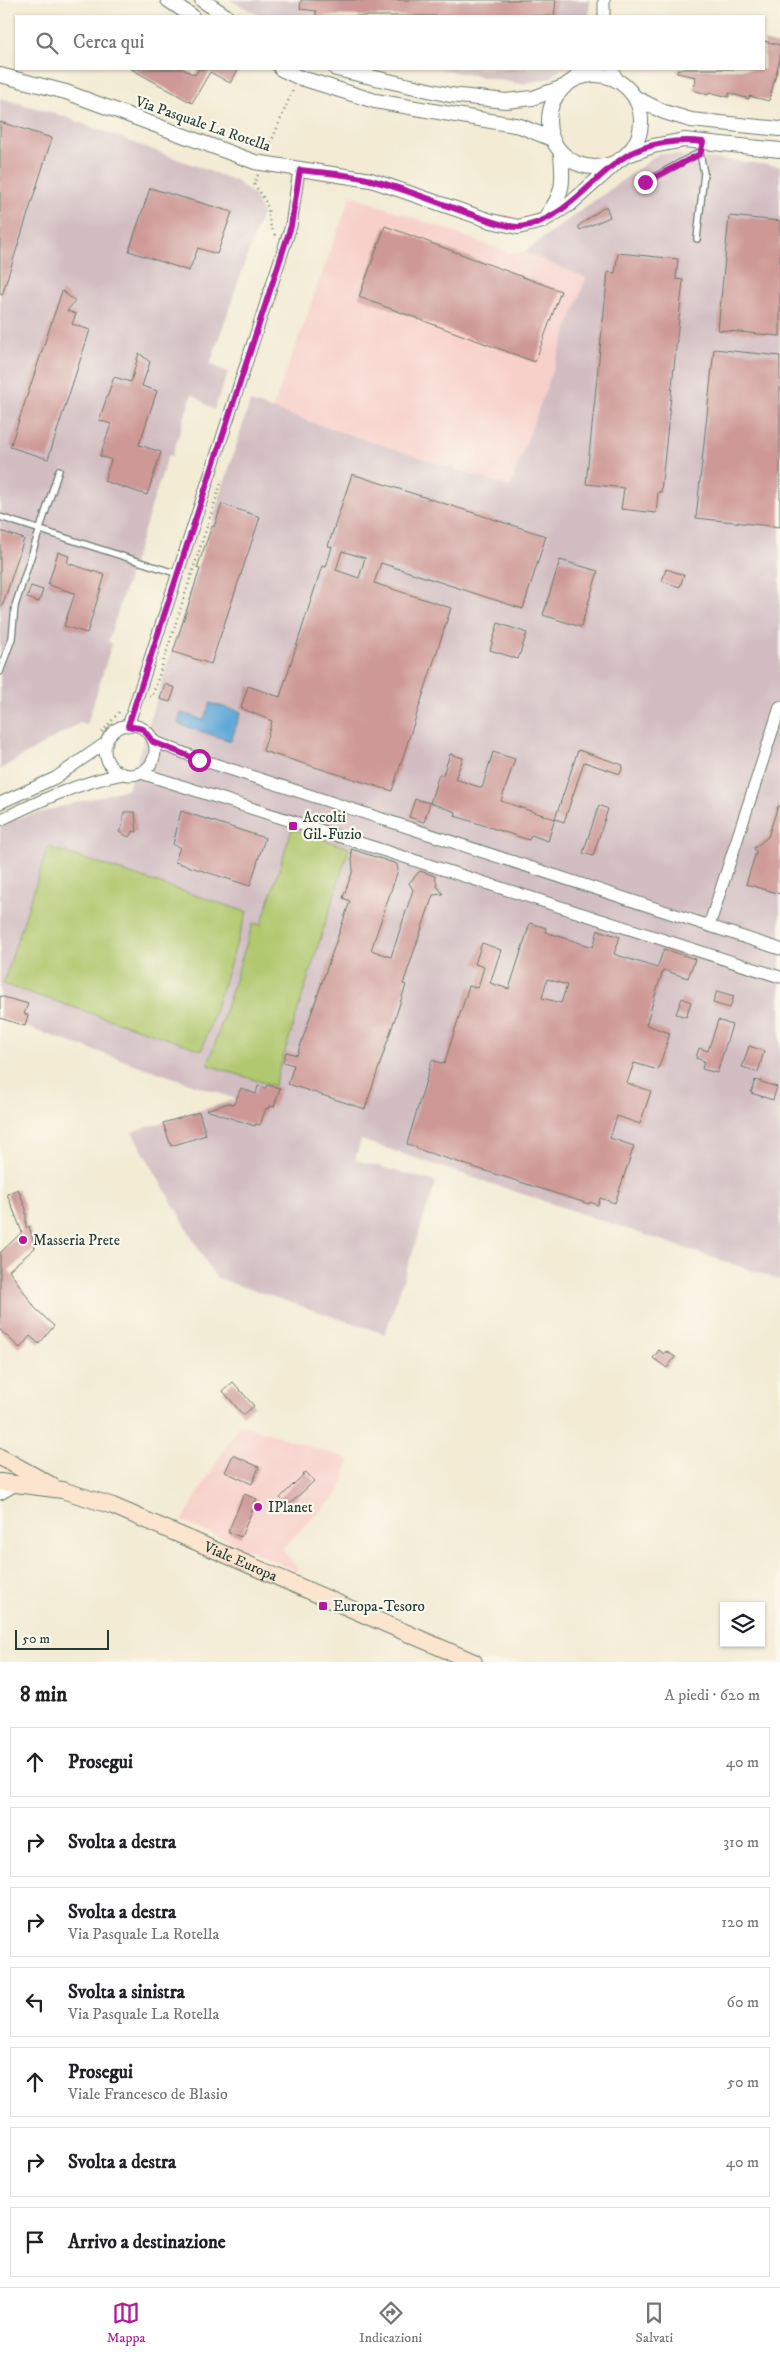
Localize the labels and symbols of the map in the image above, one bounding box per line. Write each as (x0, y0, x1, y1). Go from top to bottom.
street label: Via Pasquale La Rotella (132, 92, 274, 156)
route end (634, 171, 657, 194)
route start (188, 749, 211, 772)
place label: Accolti Gil-Fuzio (303, 808, 362, 844)
marker: Accolti Gil-Fuzio (287, 820, 299, 832)
place label: Masseria Prete (33, 1231, 120, 1250)
marker: Masseria Prete (17, 1234, 29, 1246)
place label: IPlanet (268, 1498, 313, 1517)
marker: IPlanet (252, 1501, 264, 1513)
street label: Viale Europa (200, 1537, 281, 1586)
place label: Europa-Tesoro (333, 1597, 425, 1616)
marker: Europa-Tesoro (317, 1600, 329, 1612)
scale bar (15, 1627, 109, 1650)

